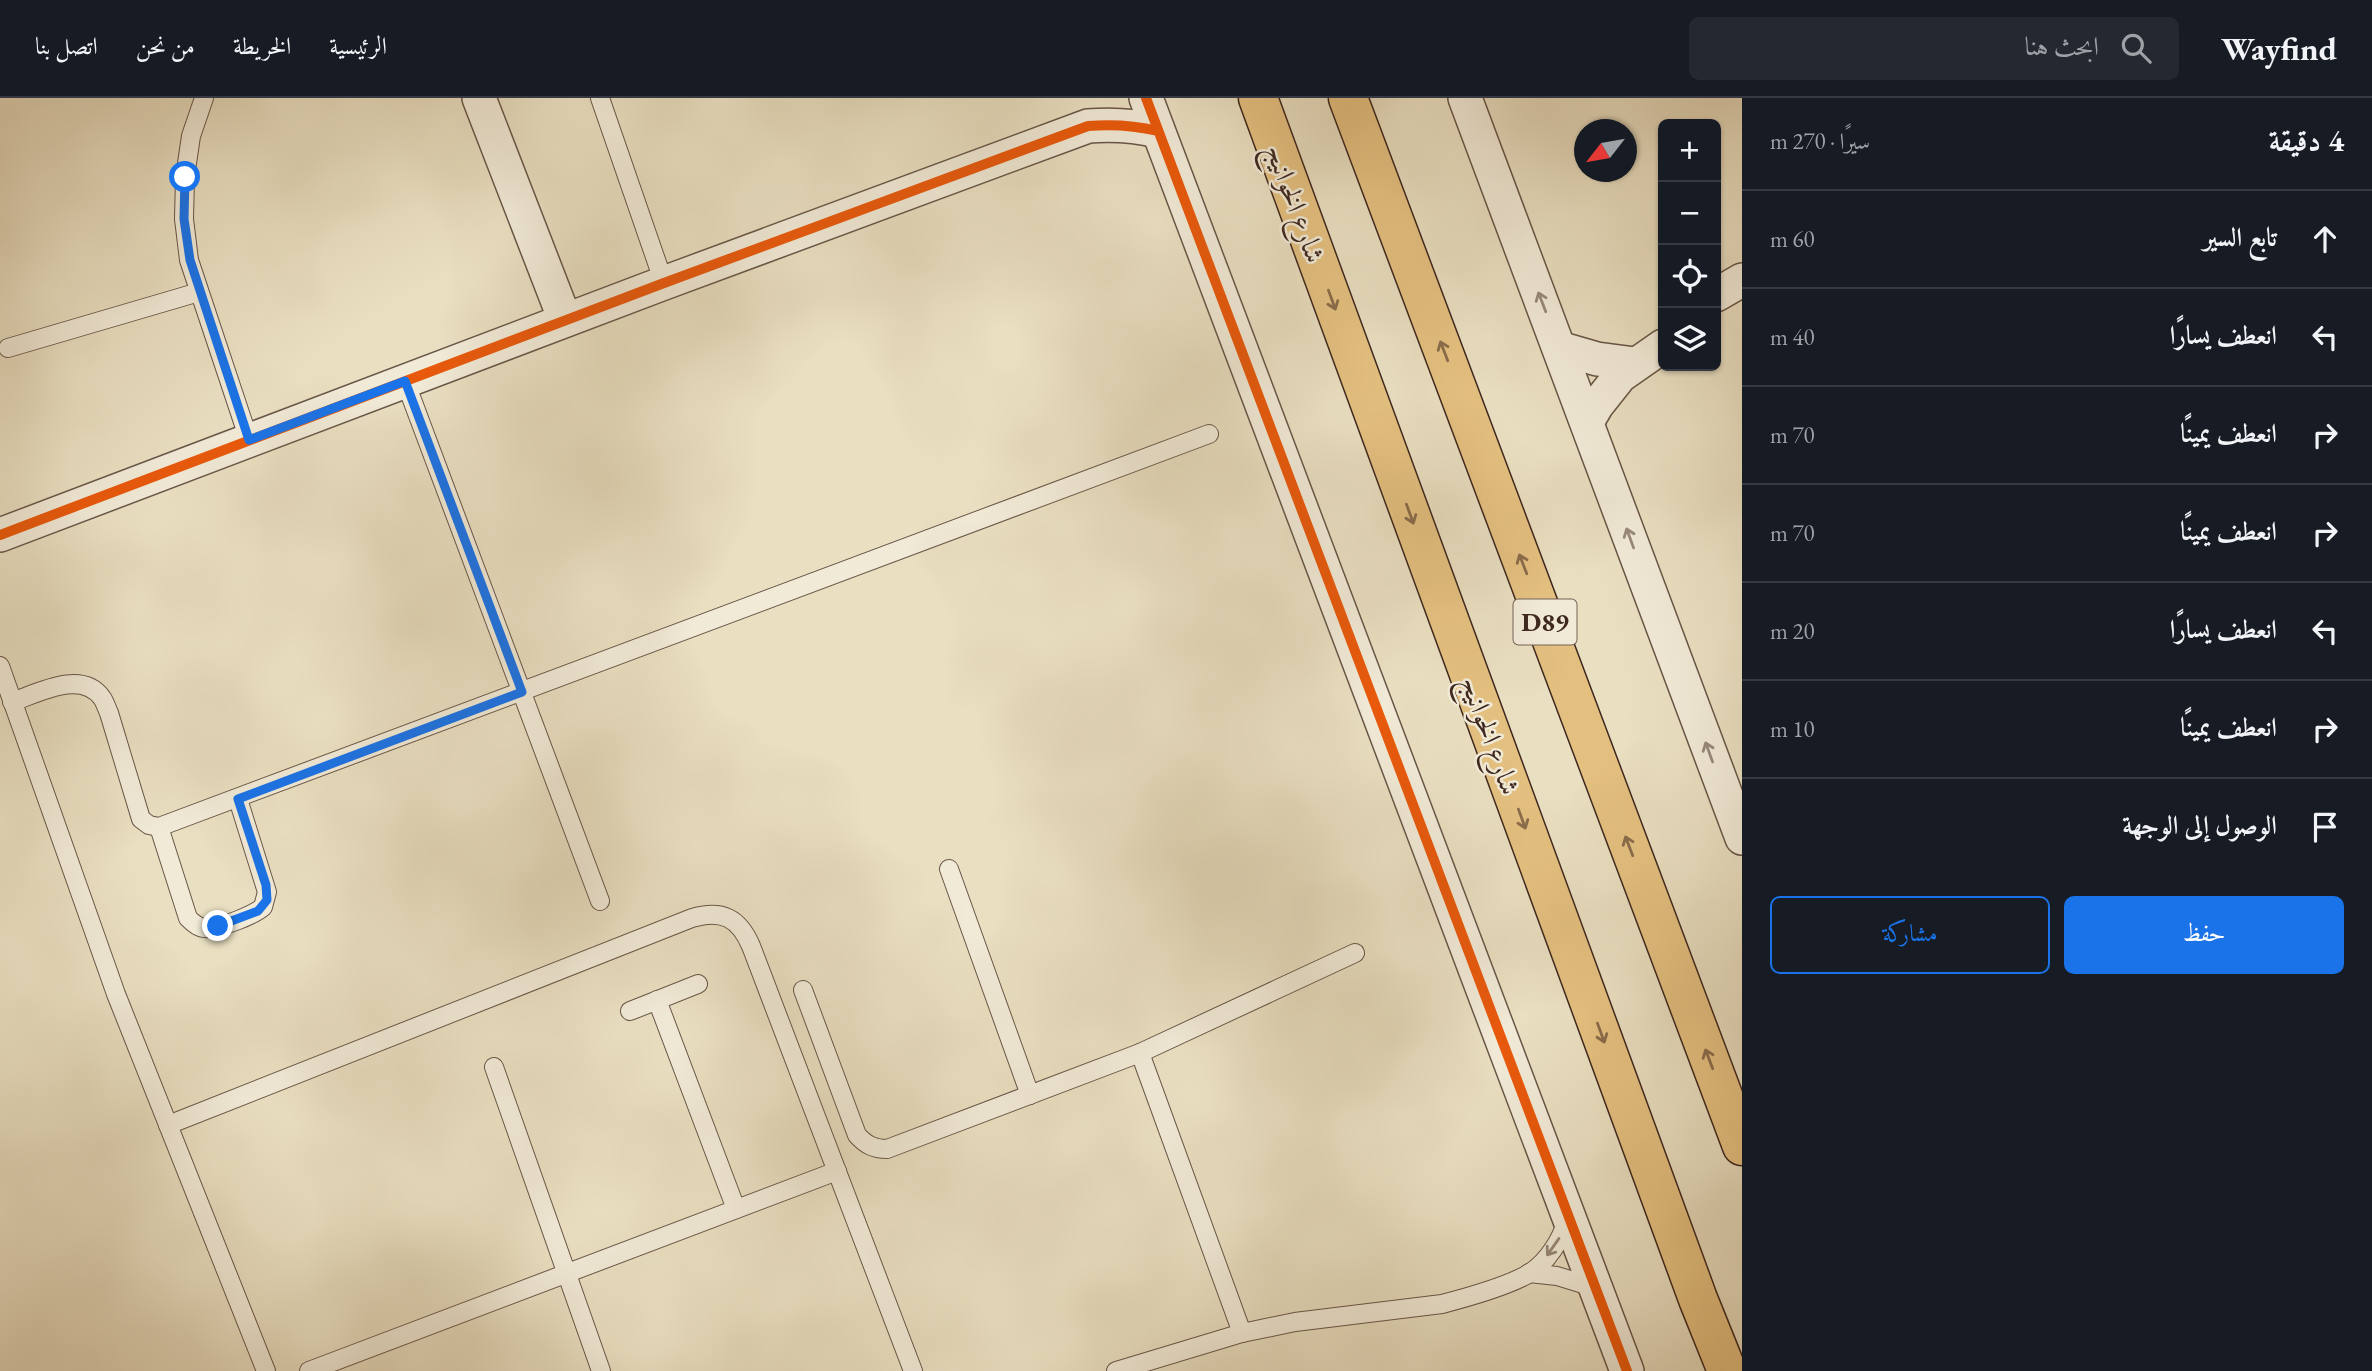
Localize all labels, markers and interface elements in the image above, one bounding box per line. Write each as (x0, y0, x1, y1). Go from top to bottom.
search box (1689, 17, 2179, 80)
text: Wayfind (2221, 27, 2337, 70)
text: ابحث هنا (2024, 29, 2099, 63)
icon: search (2117, 29, 2155, 67)
text: اتصل بنا (35, 30, 98, 61)
text: من نحن (136, 30, 195, 61)
text: الخريطة (233, 30, 291, 61)
text: الرئيسية (329, 30, 387, 61)
north arrow (1574, 119, 1637, 182)
map controls (1658, 119, 1721, 371)
button: + (1658, 119, 1721, 182)
text: 4 دقيقة (2269, 121, 2344, 160)
text: سيرًا · 270 m (1770, 126, 1870, 156)
street label: شارع الخوانيج (1251, 139, 1334, 270)
route start (169, 161, 200, 192)
button: − (1658, 182, 1721, 245)
text: تابع السير (2203, 220, 2277, 254)
icon: ahead (2306, 220, 2344, 258)
text: 60 m (1770, 224, 1815, 254)
button: locate (1658, 245, 1721, 308)
one-way arrow (1326, 289, 1339, 311)
one-way arrow (1534, 292, 1547, 314)
button: layers (1658, 308, 1721, 371)
text: انعطف يسارًا (2170, 318, 2277, 352)
icon: left (2306, 318, 2344, 356)
text: 40 m (1770, 322, 1815, 352)
one-way arrow (1436, 341, 1449, 363)
text: انعطف يمينًا (2180, 416, 2277, 450)
icon: right (2306, 416, 2344, 454)
text: 70 m (1770, 420, 1815, 450)
one-way arrow (1405, 502, 1417, 524)
text: انعطف يمينًا (2180, 514, 2277, 548)
icon: right (2306, 514, 2344, 552)
text: 70 m (1770, 518, 1815, 548)
one-way arrow (1623, 528, 1636, 550)
one-way arrow (1516, 554, 1529, 576)
road number: D89 (1514, 600, 1576, 644)
text: انعطف يسارًا (2170, 612, 2277, 646)
icon: left (2306, 612, 2344, 650)
text: 20 m (1770, 616, 1815, 646)
street label: شارع الخوانيج (1446, 671, 1529, 802)
text: انعطف يمينًا (2180, 710, 2277, 744)
icon: right (2306, 710, 2344, 748)
text: 10 m (1770, 714, 1815, 744)
one-way arrow (1702, 741, 1715, 763)
one-way arrow (1517, 808, 1529, 830)
text: الوصول إلى الوجهة (2122, 808, 2277, 842)
icon: arrive (2306, 808, 2344, 846)
one-way arrow (1622, 836, 1635, 858)
button: مشاركة (1770, 896, 2050, 974)
button: حفظ (2064, 896, 2344, 974)
route end (202, 910, 233, 941)
one-way arrow (1595, 1021, 1608, 1043)
one-way arrow (1702, 1049, 1715, 1070)
one-way arrow (1546, 1237, 1560, 1256)

